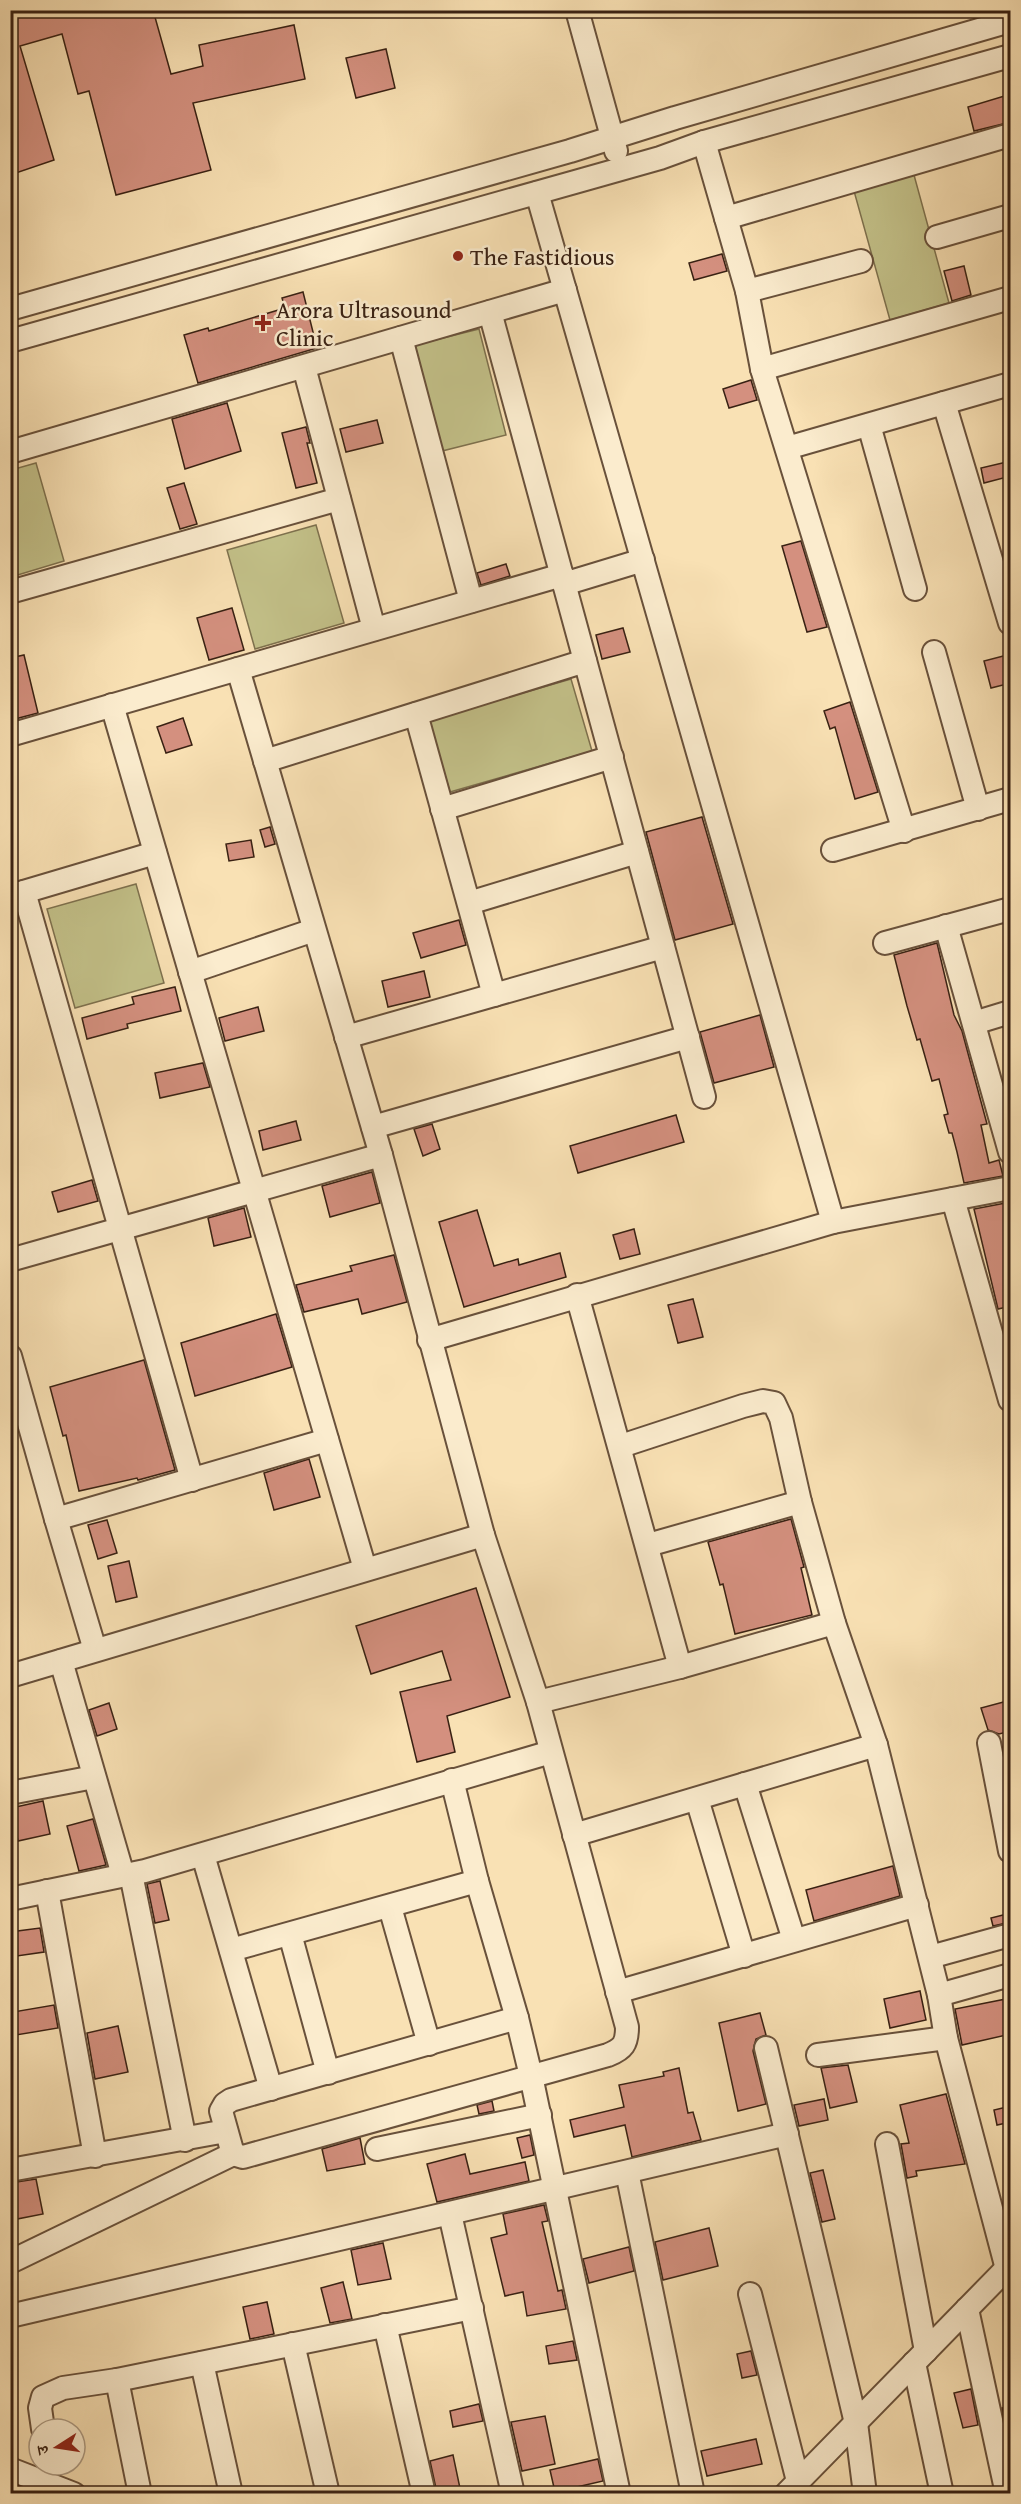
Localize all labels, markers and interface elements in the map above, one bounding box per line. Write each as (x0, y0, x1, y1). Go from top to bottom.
place label: The Fastidious (470, 239, 615, 274)
marker: The Fastidious (451, 249, 465, 263)
place label: Arora Ultrasound Clinic (276, 292, 452, 355)
marker: Arora Ultrasound Clinic (254, 314, 272, 332)
north arrow (27, 2417, 87, 2477)
text: उ (29, 2442, 55, 2458)

